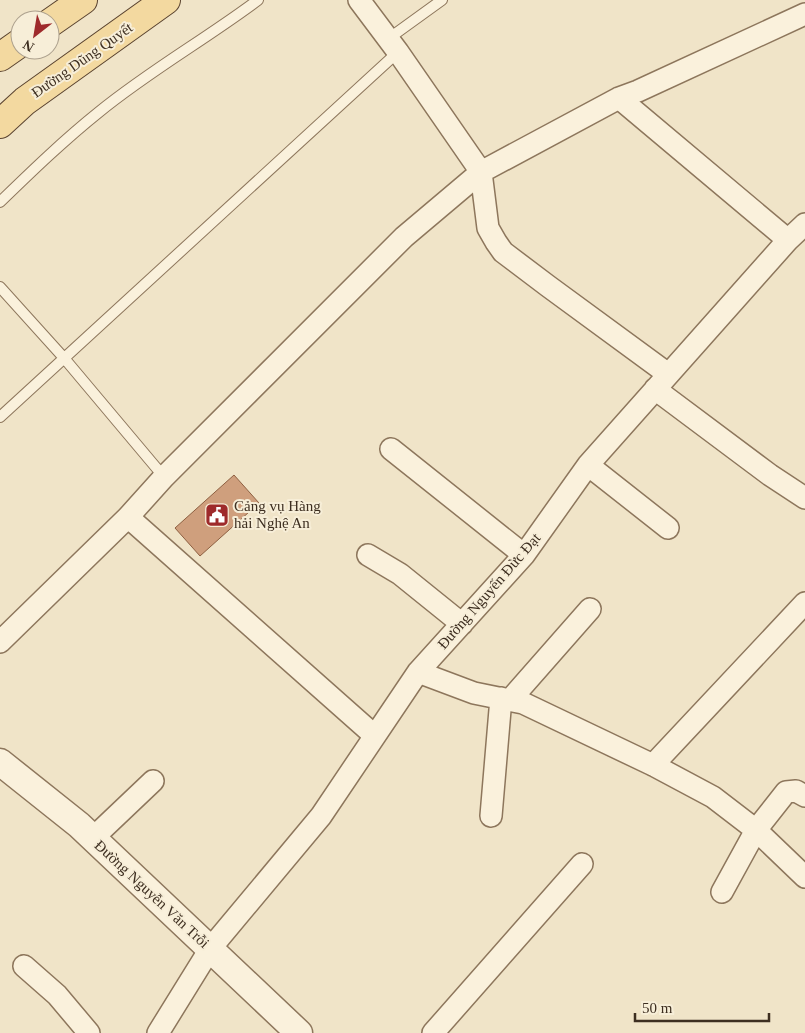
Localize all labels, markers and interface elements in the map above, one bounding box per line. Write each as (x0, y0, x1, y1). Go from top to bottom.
north arrow (10, 10, 60, 60)
street label: Đường Dũng Quyết (29, 19, 136, 101)
text: N (20, 37, 37, 55)
place label: Cảng vụ Hàng hải Nghệ An (234, 498, 321, 531)
public building icon: Cảng vụ Hàng hải Nghệ An (204, 502, 230, 528)
street label: Đường Nguyến Đừc Đạt (434, 529, 544, 652)
street label: Đường Nguyễn Văn Trỗi (92, 837, 212, 951)
scale bar (635, 990, 769, 1022)
text: 50 m (642, 1000, 673, 1016)

